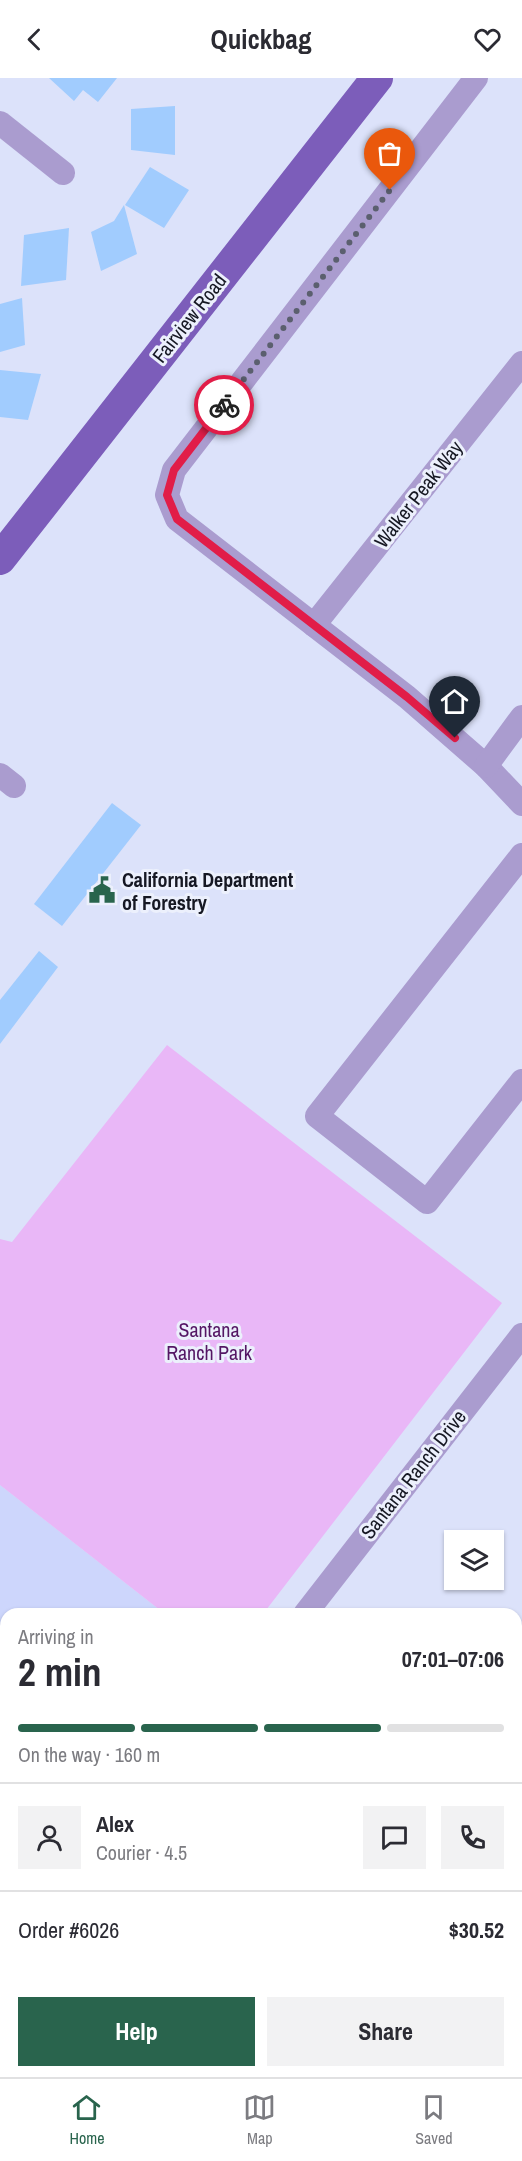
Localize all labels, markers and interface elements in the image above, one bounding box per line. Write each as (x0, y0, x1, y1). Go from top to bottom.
text: Quickbag (211, 21, 311, 57)
icon: back (18, 23, 51, 56)
icon: heart (471, 23, 504, 56)
pin (364, 128, 415, 190)
icon: bag (373, 137, 406, 170)
street label: Fairview Road (146, 268, 232, 368)
courier (194, 375, 254, 435)
icon: bike (208, 389, 241, 422)
street label: Walker Peak Way (368, 434, 469, 553)
pin (429, 676, 480, 738)
icon: home (438, 685, 471, 718)
place label: California Department of Forestry (122, 866, 294, 916)
public building icon: California Department of Forestry (87, 875, 117, 905)
park label: Santana Ranch Park (166, 1316, 253, 1366)
street label: Santana Ranch Drive (354, 1404, 472, 1544)
map controls (444, 1530, 504, 1590)
button: layers (444, 1530, 504, 1590)
text: Arriving in (18, 1623, 94, 1650)
text: 07:01–07:06 (402, 1644, 504, 1674)
text: 2 min (18, 1646, 102, 1698)
text: On the way · 160 m (18, 1741, 160, 1768)
button: person (18, 1806, 81, 1869)
button: chat (363, 1806, 426, 1869)
button: phone (441, 1806, 504, 1869)
text: Alex (96, 1809, 134, 1839)
text: Courier · 4.5 (96, 1839, 187, 1866)
text: Order #6026 (18, 1915, 119, 1945)
text: $30.52 (449, 1915, 504, 1945)
button: Help (18, 1997, 255, 2066)
button: Share (267, 1997, 504, 2066)
tab: Home (69, 2091, 104, 2149)
tab: Map (243, 2091, 276, 2149)
tab: Saved (415, 2091, 453, 2149)

